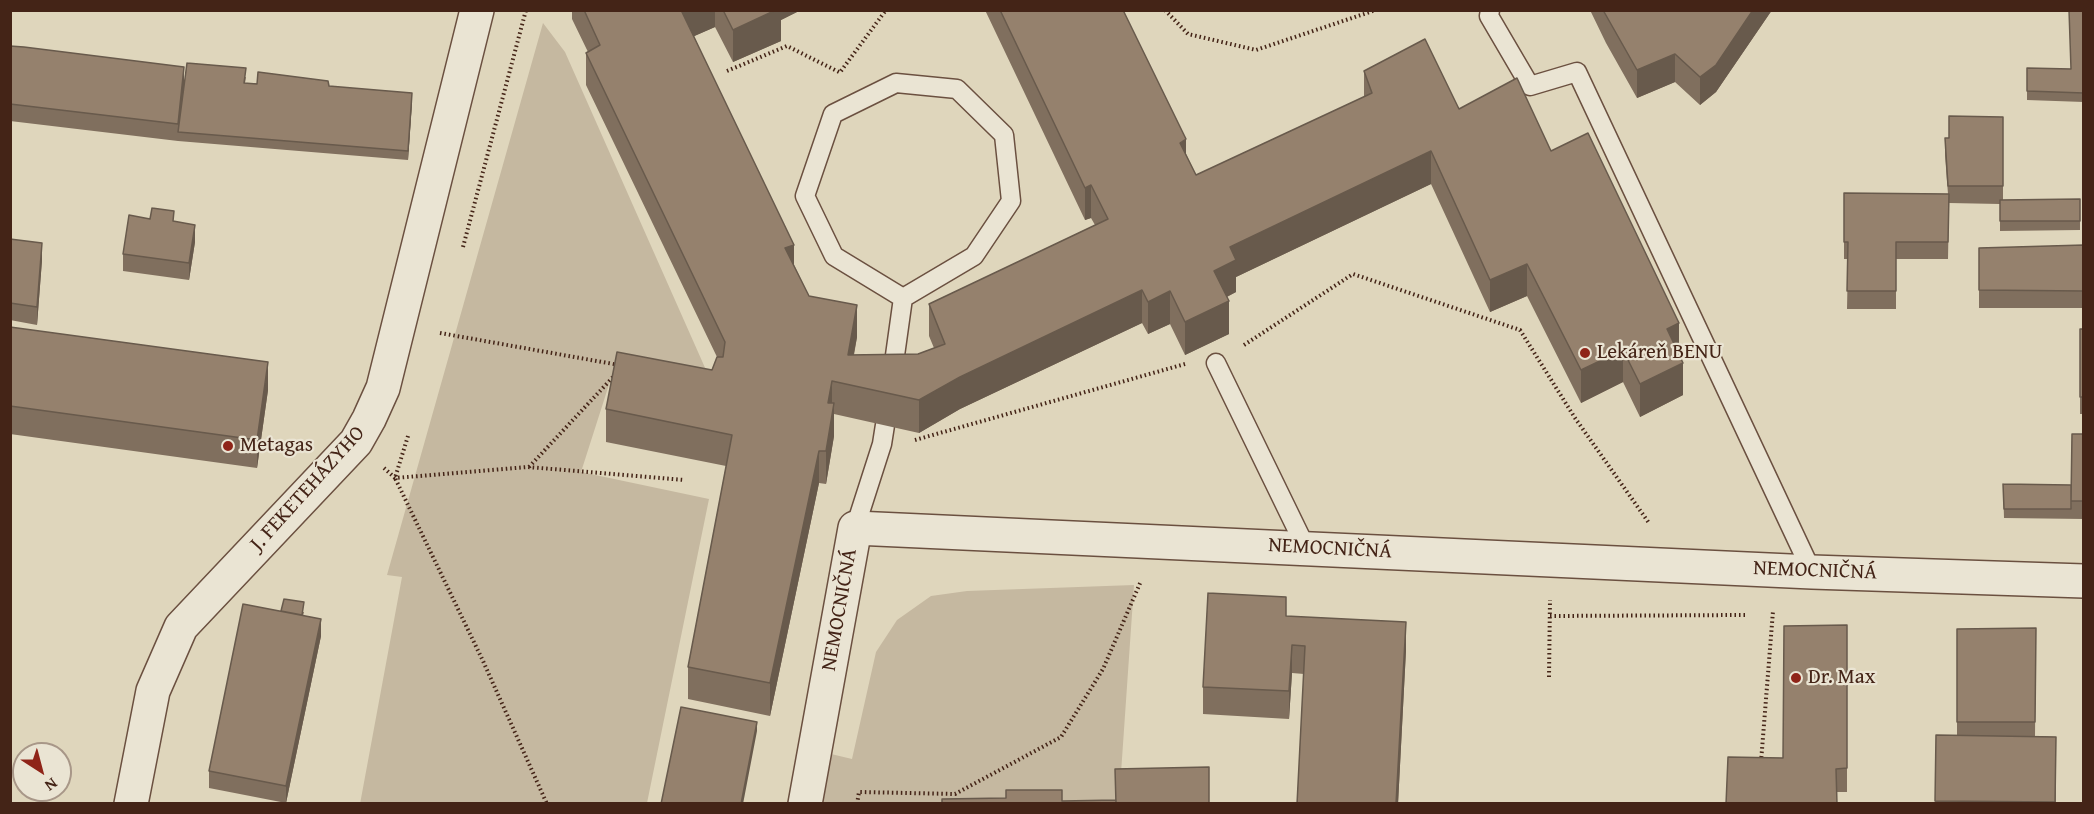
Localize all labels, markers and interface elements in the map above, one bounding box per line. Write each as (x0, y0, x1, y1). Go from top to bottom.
place label: Lekáreň BENU (1597, 340, 1722, 366)
marker: Lekáreň BENU (1578, 346, 1592, 360)
street label: J. FEKETEHÁZYHO (245, 421, 371, 557)
place label: Metagas (240, 433, 313, 459)
marker: Metagas (221, 439, 235, 453)
street label: NEMOCNIČNÁ (1268, 533, 1392, 565)
street label: NEMOCNIČNÁ (817, 547, 863, 673)
street label: NEMOCNIČNÁ (1753, 556, 1877, 586)
place label: Dr. Max (1808, 665, 1875, 691)
marker: Dr. Max (1789, 671, 1803, 685)
north arrow (12, 742, 72, 802)
text: N (40, 772, 63, 798)

